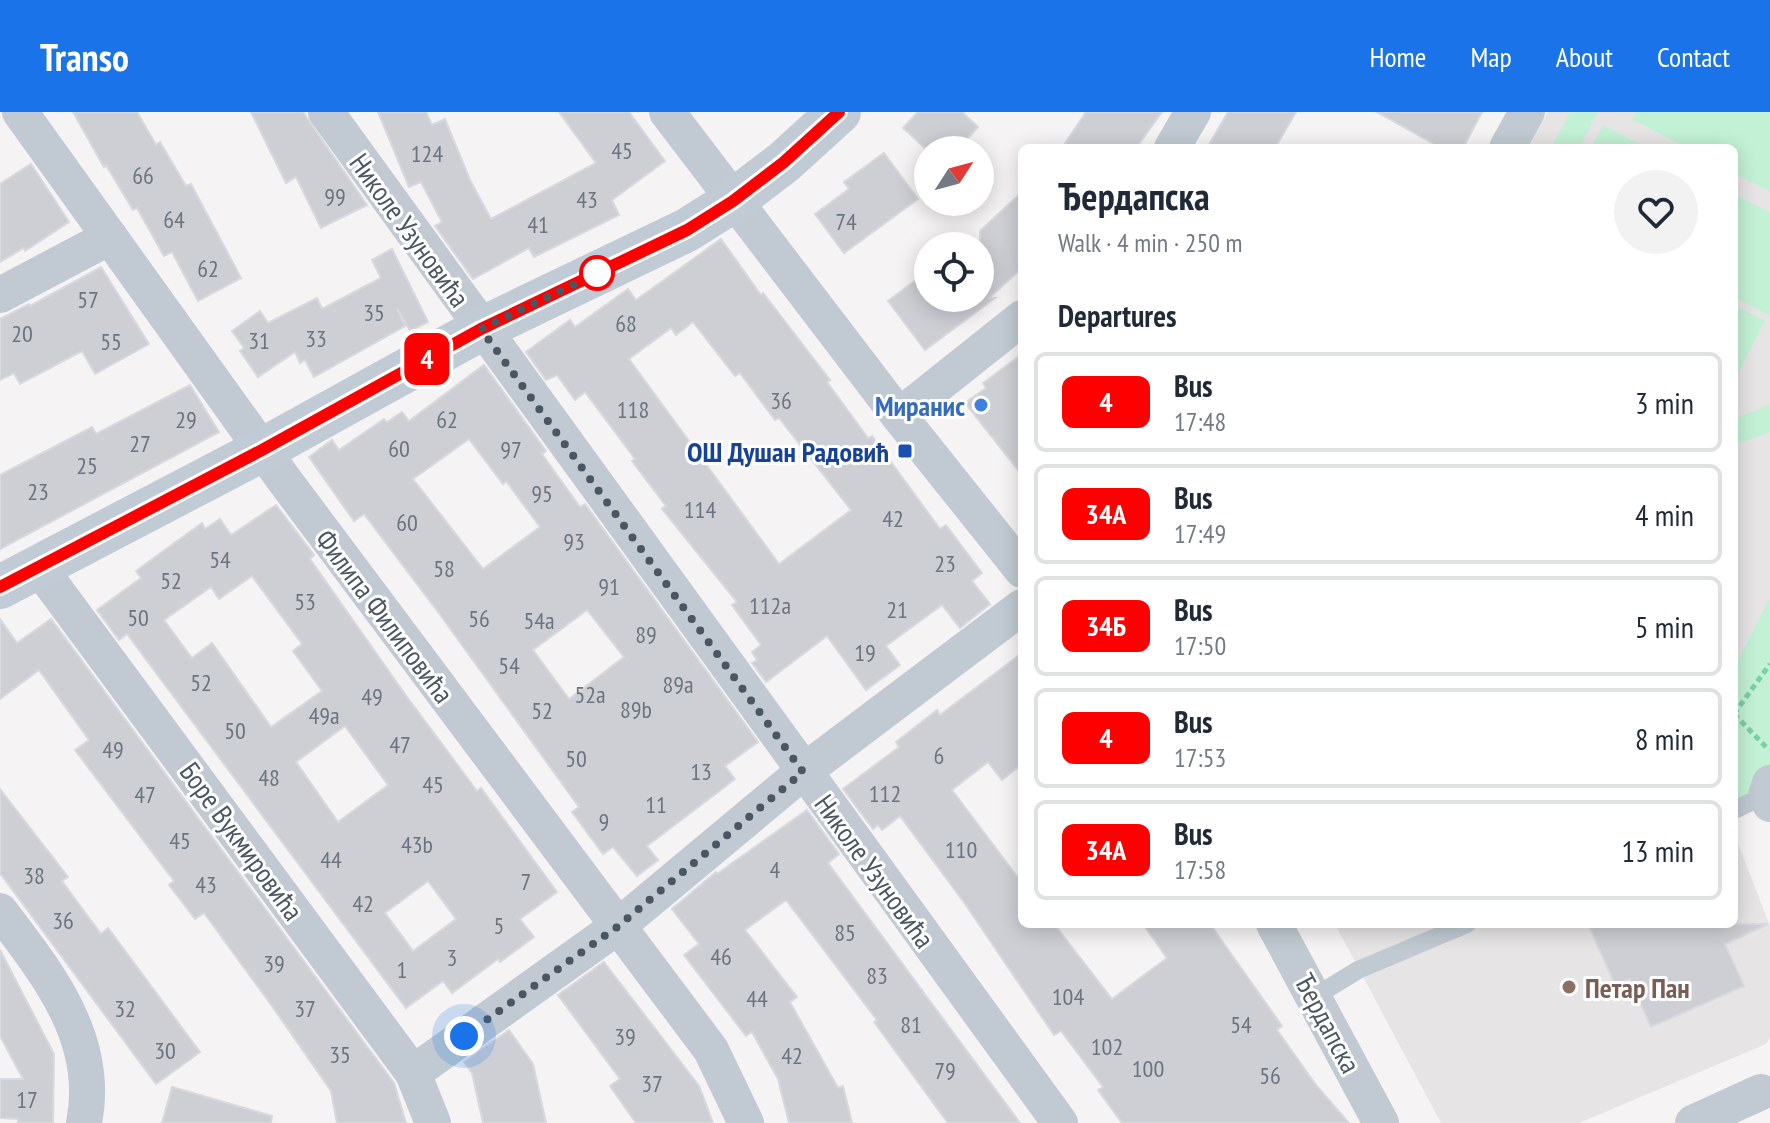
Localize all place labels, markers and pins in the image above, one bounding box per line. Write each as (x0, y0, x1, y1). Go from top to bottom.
unlabelled marker (580, 256, 614, 290)
place label: Миранис (875, 387, 965, 424)
marker: Миранис (972, 396, 990, 414)
place label: ОШ Душан Радовић (687, 433, 889, 470)
marker: ОШ Душан Радовић (896, 442, 914, 460)
place label: Петар Пан (1585, 969, 1690, 1006)
marker: Петар Пан (1560, 978, 1578, 996)

